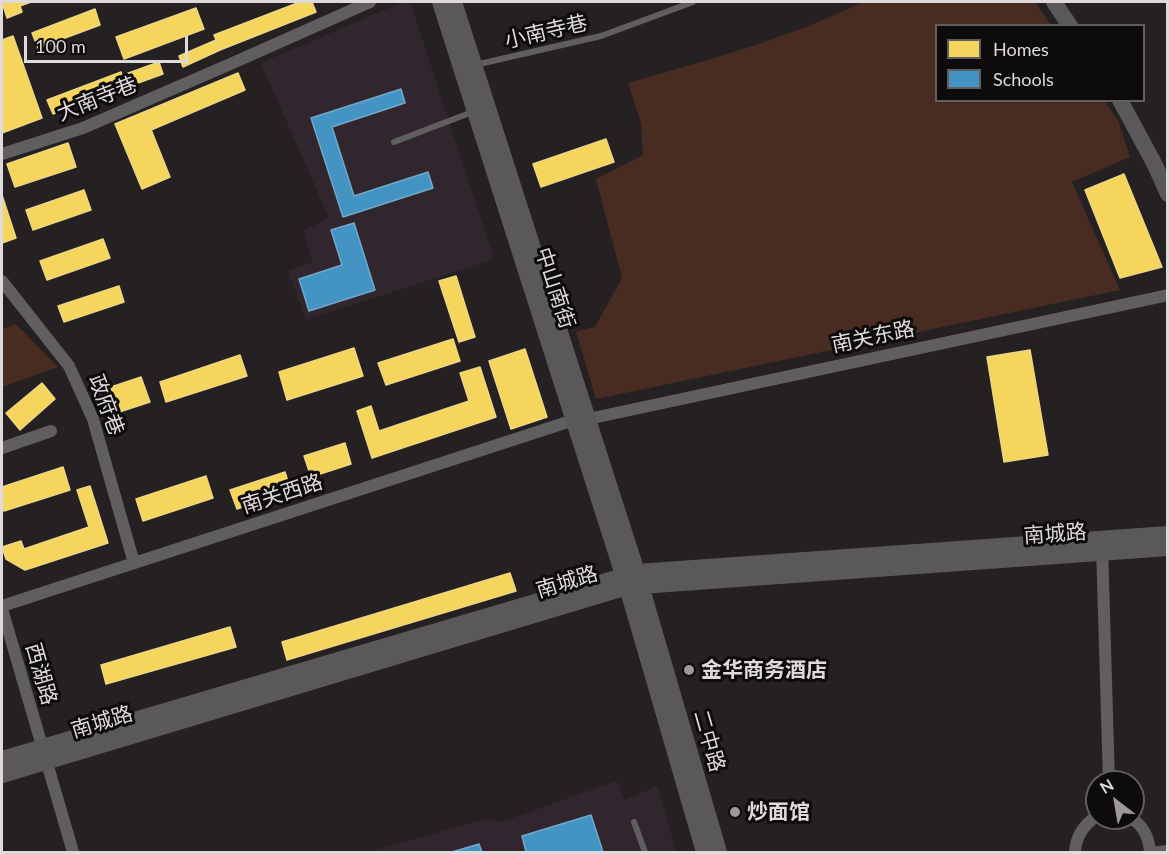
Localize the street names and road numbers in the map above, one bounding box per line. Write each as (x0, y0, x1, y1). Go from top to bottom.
street label: 小南寺巷 (502, 10, 590, 54)
street label: 大南寺巷 (53, 72, 141, 126)
street label: 中山南街 (530, 244, 580, 332)
street label: 南关东路 (829, 316, 917, 358)
street label: 政府巷 (83, 371, 129, 439)
street label: 南关西路 (238, 469, 326, 519)
street label: 南城路 (1023, 519, 1087, 549)
street label: 南城路 (533, 561, 601, 603)
street label: 西湖路 (20, 640, 62, 708)
street label: 南城路 (68, 701, 136, 743)
street label: 二中路 (688, 707, 730, 775)

